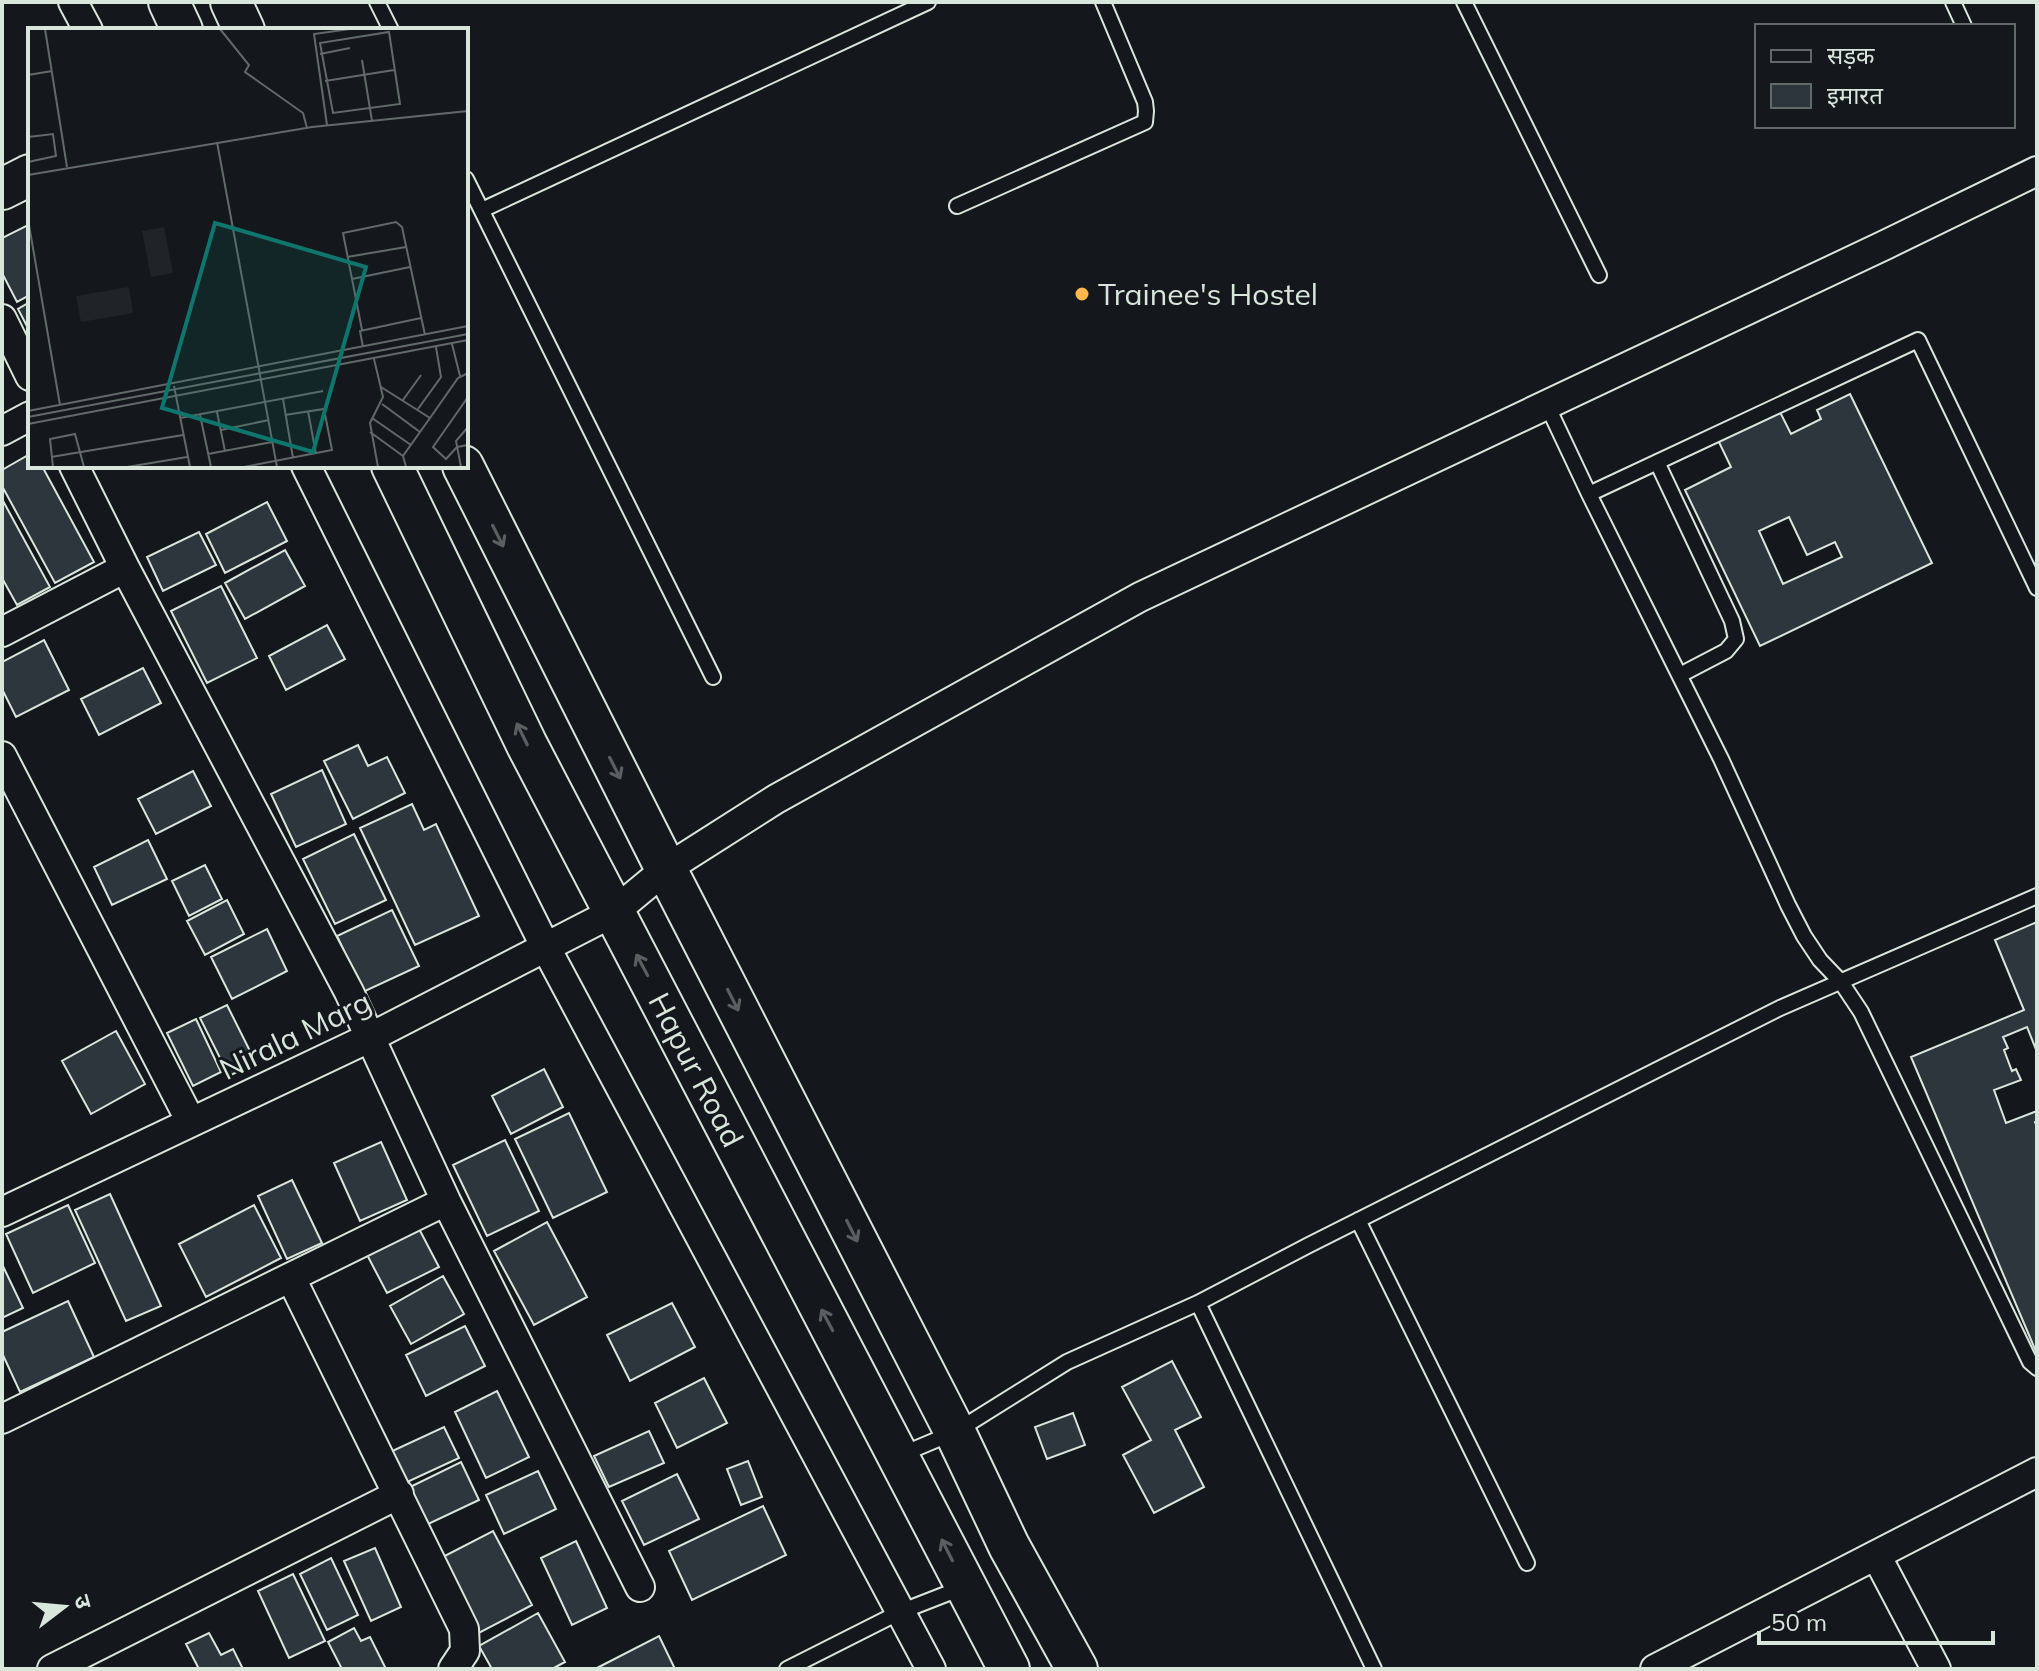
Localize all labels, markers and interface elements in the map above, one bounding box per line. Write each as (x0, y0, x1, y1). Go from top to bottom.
legend (1755, 24, 2015, 128)
inset map (28, 28, 468, 468)
text: सड़क (1827, 40, 1875, 70)
text: इमारत (1827, 80, 1884, 110)
place label: Trainee's Hostel (1098, 275, 1318, 313)
marker: Trainee's Hostel (1073, 285, 1091, 303)
one-way arrow (491, 523, 507, 547)
one-way arrow (514, 723, 529, 747)
one-way arrow (608, 755, 623, 779)
one-way arrow (633, 954, 649, 978)
street label: Nirala Marg (213, 982, 377, 1088)
street label: Hapur Road (640, 986, 752, 1153)
one-way arrow (726, 987, 741, 1011)
one-way arrow (844, 1219, 860, 1243)
one-way arrow (818, 1308, 834, 1332)
one-way arrow (938, 1539, 954, 1563)
north arrow (24, 1567, 104, 1647)
text: उ (68, 1591, 99, 1613)
scale bar (1759, 1595, 1993, 1645)
text: 50 m (1771, 1607, 1827, 1637)

